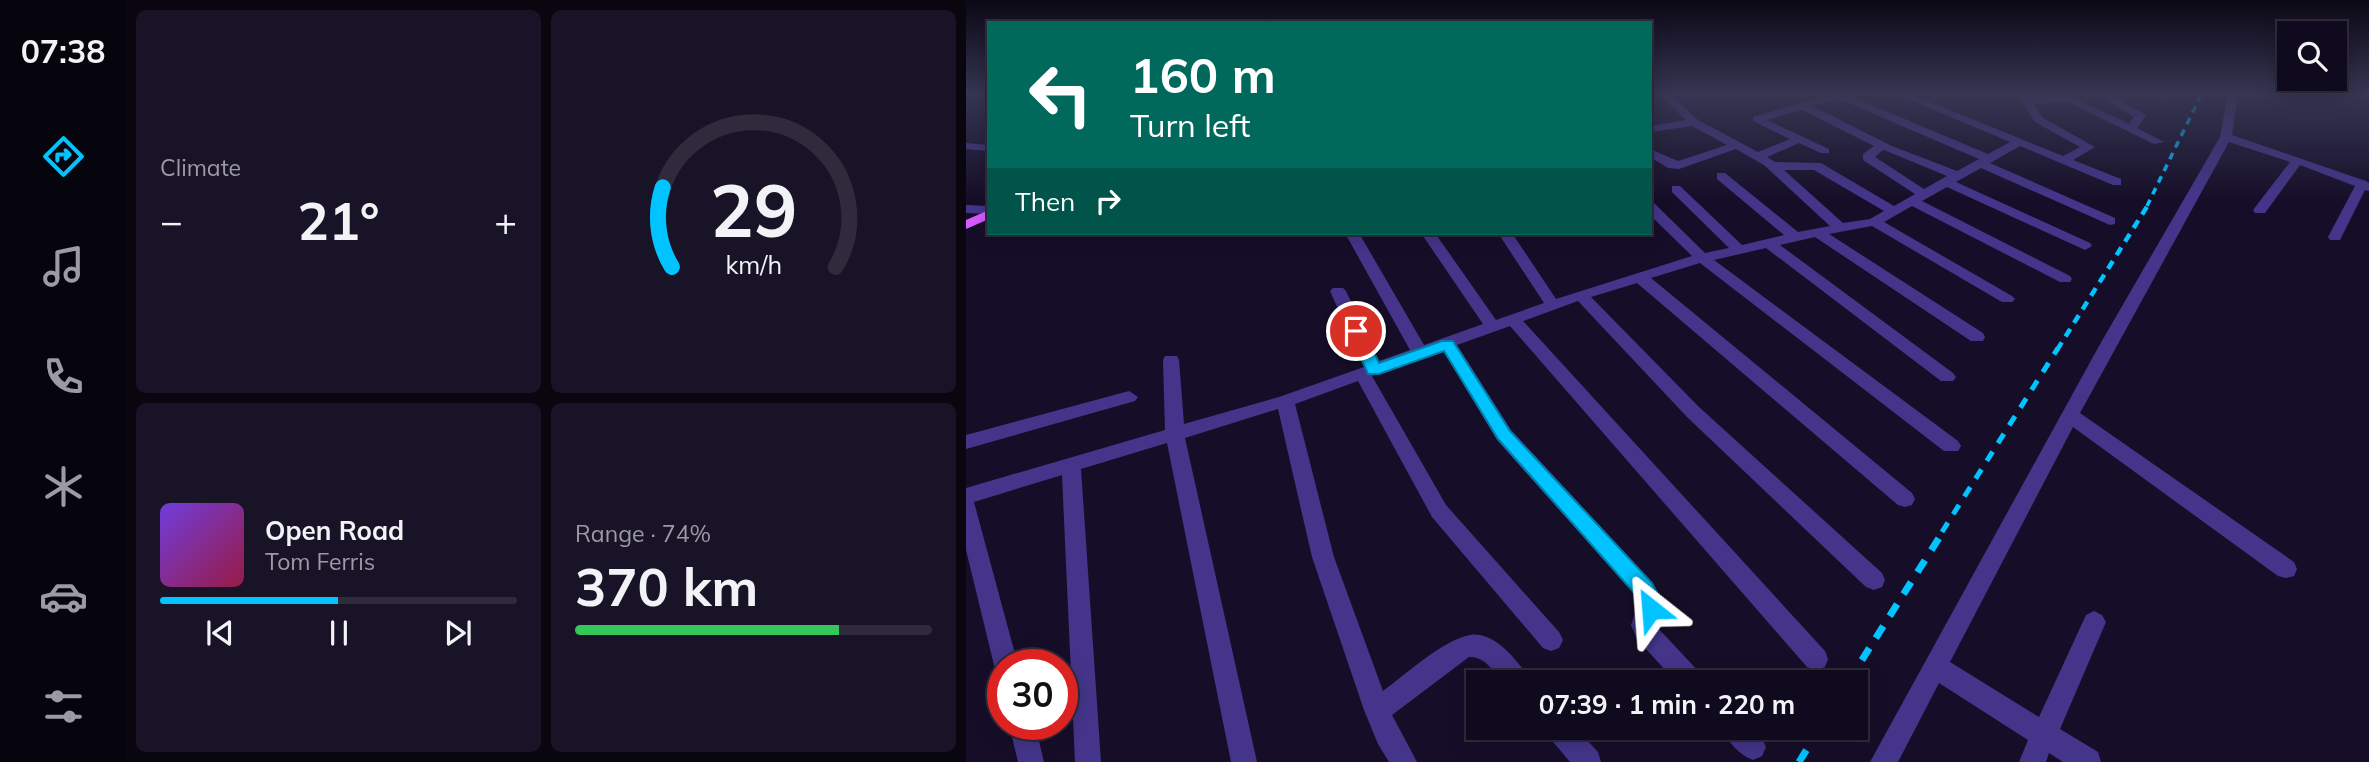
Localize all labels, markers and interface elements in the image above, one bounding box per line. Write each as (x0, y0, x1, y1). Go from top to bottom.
map controls (2277, 21, 2347, 91)
button: search (2277, 21, 2347, 91)
text: 07:38 (21, 31, 105, 71)
text: 160 m (1130, 44, 1276, 105)
icon: left (1015, 49, 1106, 140)
text: Turn left (1130, 105, 1250, 145)
icon: directions (39, 132, 88, 181)
text: Climate (160, 153, 241, 182)
text: 29 (710, 165, 797, 256)
icon: right (1089, 182, 1127, 220)
text: Then (1015, 185, 1075, 218)
text: 21° (297, 188, 380, 253)
text: − (160, 197, 183, 245)
text: + (494, 197, 517, 245)
icon: music (39, 242, 88, 291)
text: km/h (725, 249, 782, 280)
pin (1326, 301, 1386, 361)
icon: arrive (1337, 312, 1375, 350)
icon: phone (39, 352, 88, 401)
icon: climate (39, 462, 88, 511)
text: Open Road (265, 514, 404, 547)
text: Range · 74% (575, 519, 711, 548)
text: Tom Ferris (265, 547, 375, 576)
text: 370 km (575, 554, 758, 619)
icon: car (39, 572, 88, 621)
position arrow (1614, 572, 1688, 646)
icon: previous (201, 614, 239, 652)
icon: pause (320, 614, 358, 652)
icon: next (439, 614, 477, 652)
speed limit sign: 30 (987, 649, 1078, 740)
icon: filters (39, 682, 88, 731)
text: 07:39 · 1 min · 220 m (1539, 688, 1795, 721)

